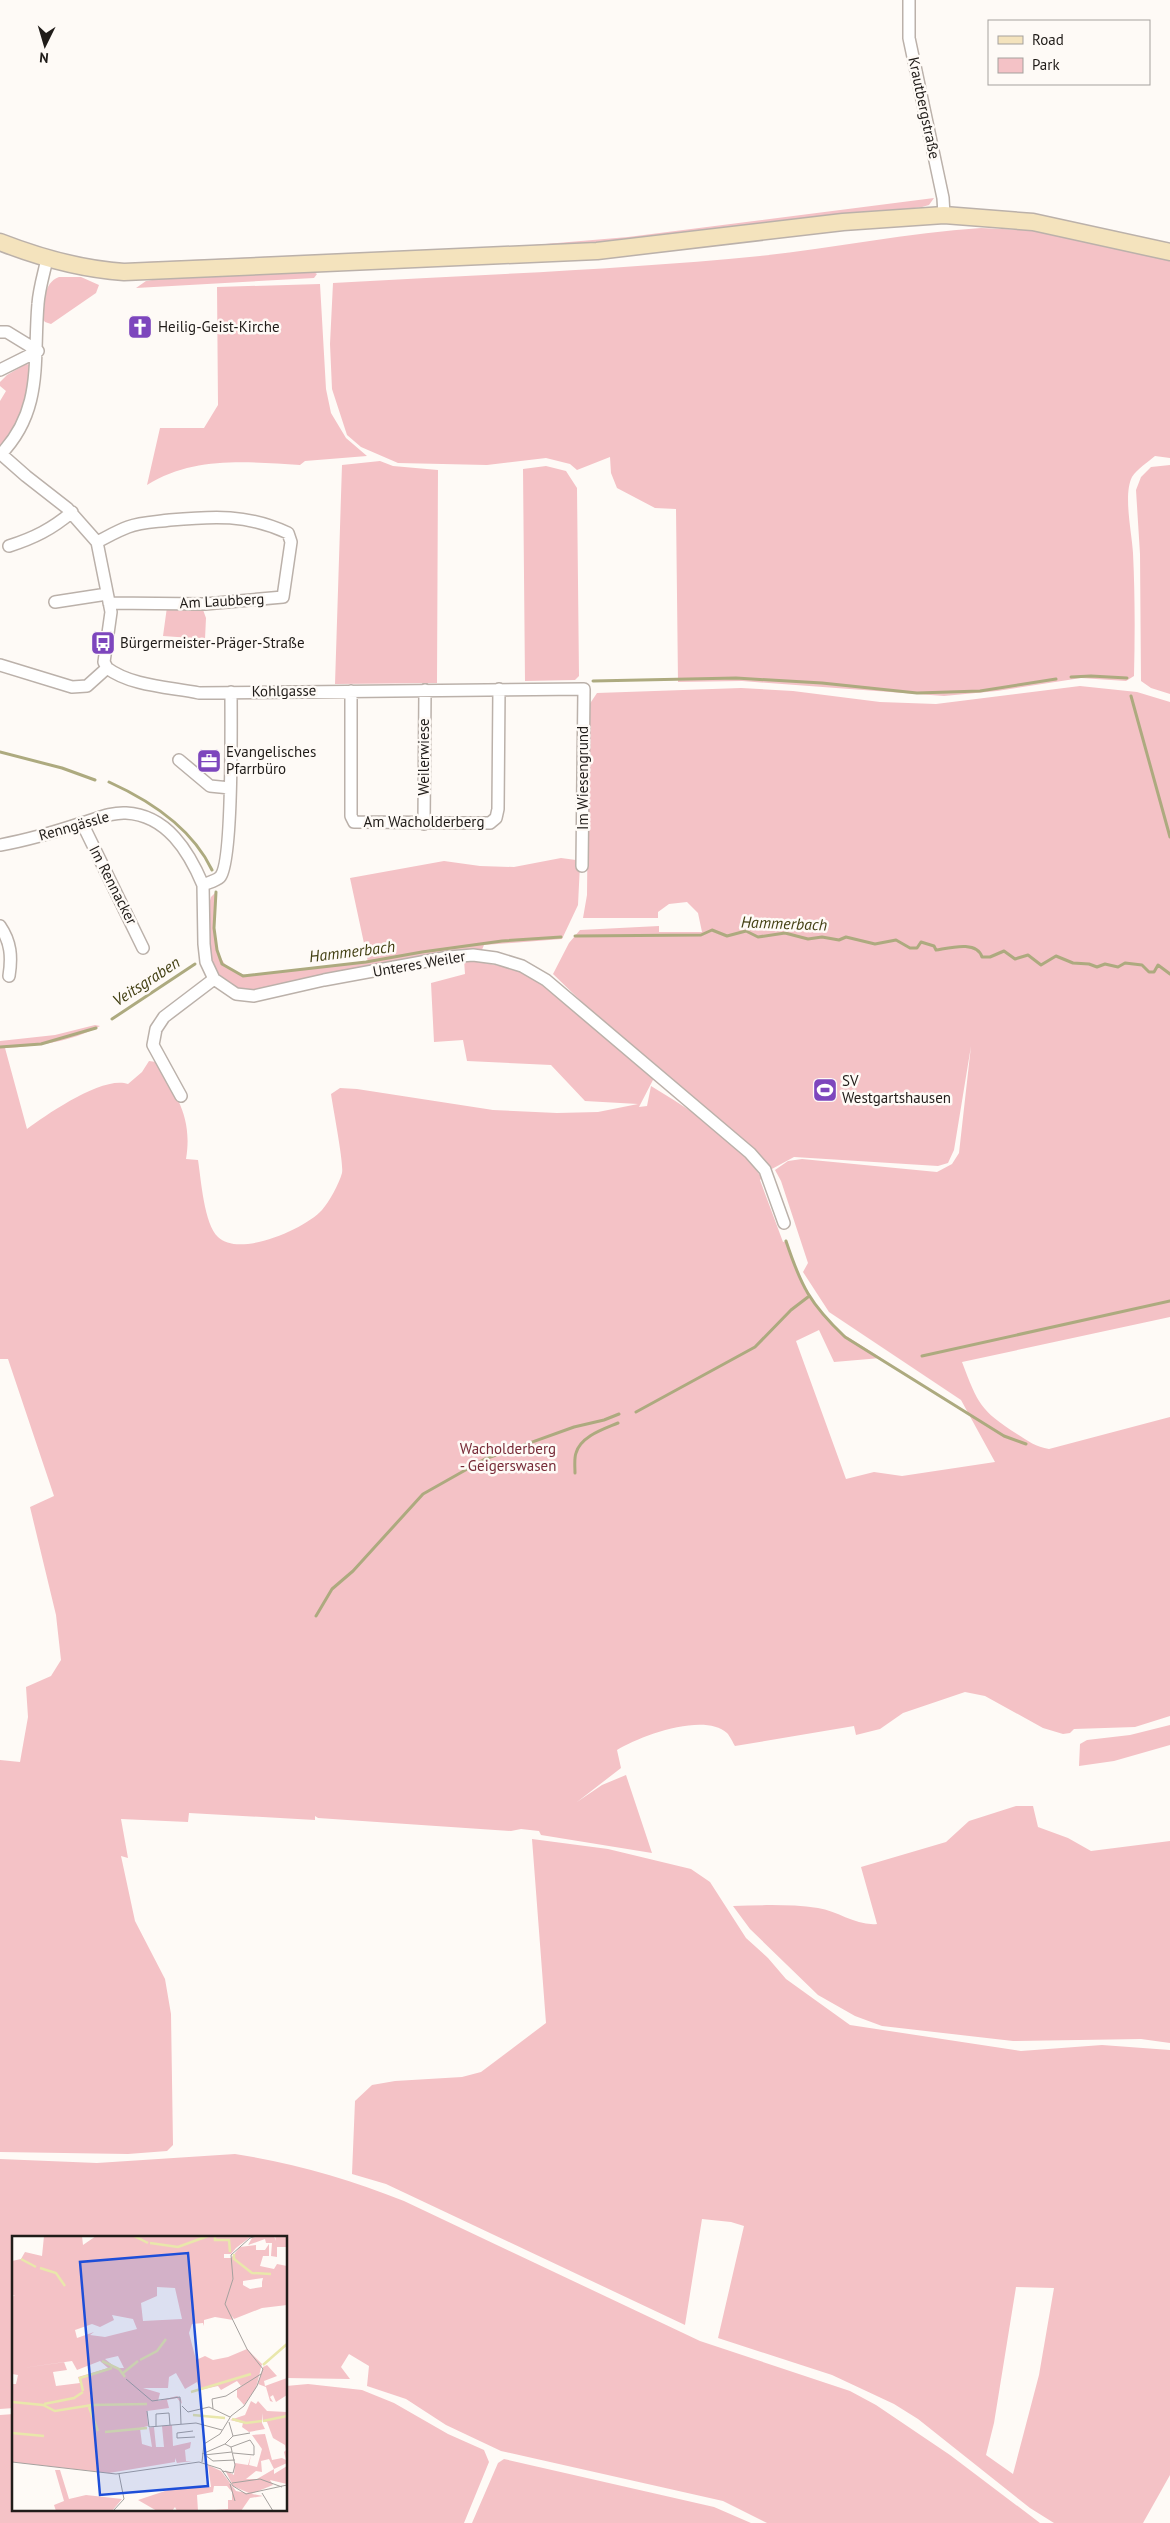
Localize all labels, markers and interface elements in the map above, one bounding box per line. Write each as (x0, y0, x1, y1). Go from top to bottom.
north arrow (20, 20, 70, 70)
legend (988, 20, 1150, 85)
text: Road (1032, 30, 1064, 49)
text: N (38, 49, 49, 67)
street label: Krautbergstraße (904, 55, 945, 161)
text: Park (1032, 55, 1060, 74)
church icon: Heilig-Geist-Kirche (127, 314, 153, 340)
place label: Heilig-Geist-Kirche (158, 317, 280, 336)
street label: Am Laubberg (179, 589, 265, 612)
bus stop icon: Bürgermeister-Präger-Straße (90, 630, 116, 656)
place label: Bürgermeister-Präger-Straße (120, 633, 305, 652)
street label: Kohlgasse (251, 680, 317, 701)
street label: Weilerwiese (414, 718, 433, 796)
street label: Im Wiesengrund (573, 726, 592, 830)
place label: Evangelisches Pfarrbüro (226, 742, 316, 778)
office icon: Evangelisches Pfarrbüro (196, 748, 222, 774)
street label: Renngässle (36, 806, 111, 845)
street label: Am Wacholderberg (364, 812, 484, 831)
street label: Im Rennacker (85, 842, 142, 928)
water label: Hammerbach (740, 911, 828, 935)
water label: Hammerbach (308, 936, 396, 966)
street label: Unteres Weiler (371, 946, 467, 981)
water label: Veitsgraben (109, 952, 183, 1010)
place label: SV Westgartshausen (842, 1071, 951, 1107)
sports icon: SV Westgartshausen (812, 1077, 838, 1103)
park label: Wacholderberg - Geigerswasen (460, 1439, 556, 1475)
inset map (12, 2236, 288, 2510)

